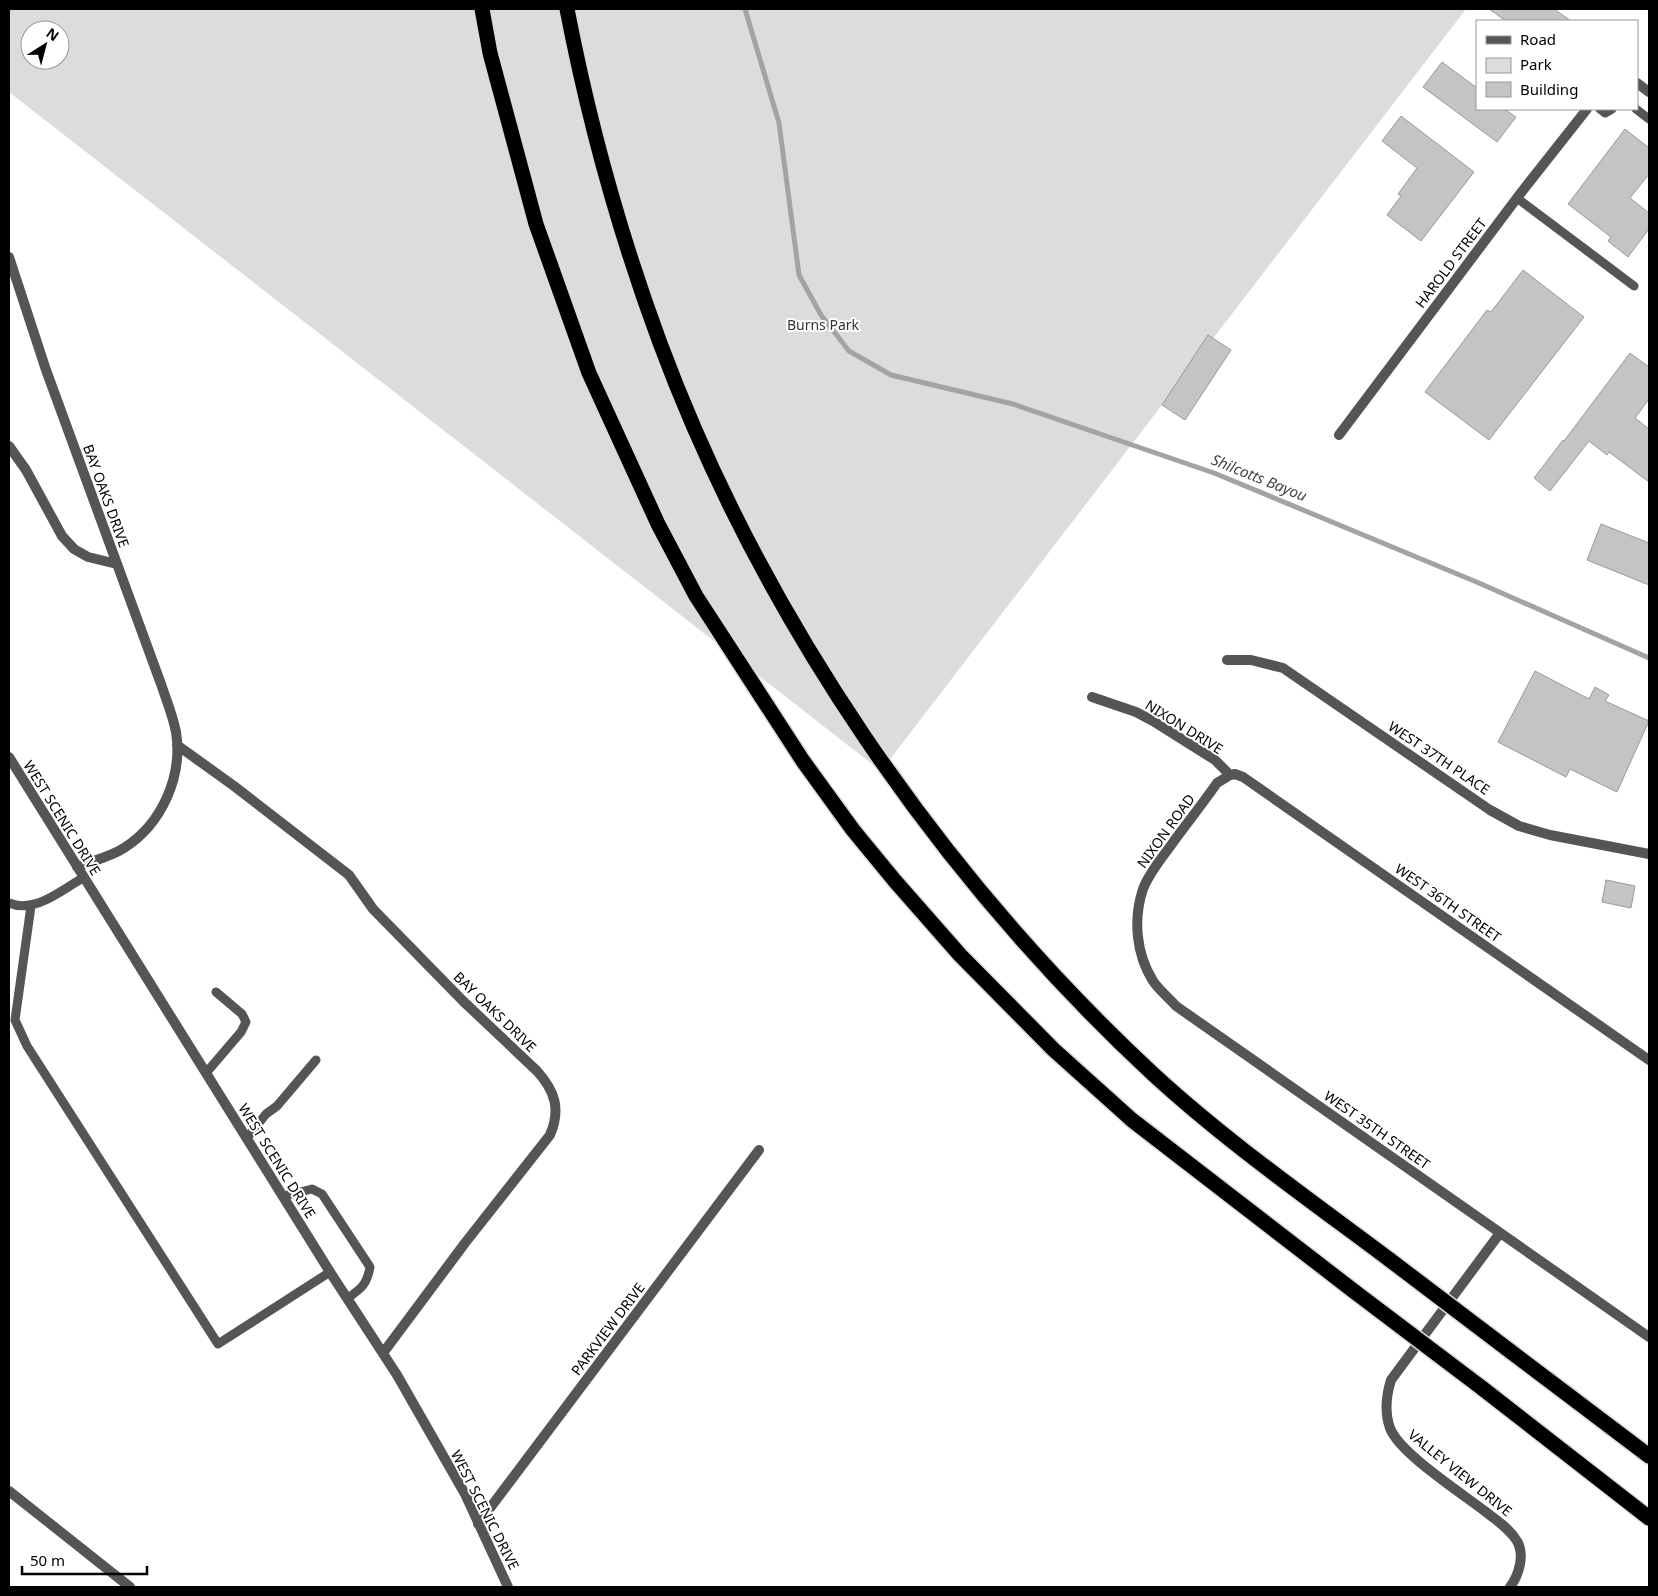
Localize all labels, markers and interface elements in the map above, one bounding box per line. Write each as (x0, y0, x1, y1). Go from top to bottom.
north arrow (20, 20, 70, 70)
legend (1476, 20, 1638, 110)
text: N (43, 23, 63, 45)
text: Road (1520, 29, 1556, 49)
text: Park (1520, 54, 1552, 74)
text: Building (1520, 79, 1578, 99)
street label: HAROLD STREET (1411, 214, 1491, 311)
park label: Burns Park (787, 315, 860, 334)
street label: BAY OAKS DRIVE (79, 442, 134, 550)
water label: Shilcotts Bayou (1209, 449, 1310, 505)
street label: NIXON DRIVE (1142, 695, 1227, 758)
street label: WEST 37TH PLACE (1385, 716, 1494, 799)
street label: WEST SCENIC DRIVE (19, 757, 105, 879)
street label: NIXON ROAD (1132, 790, 1199, 872)
street label: WEST 36TH STREET (1392, 859, 1505, 946)
street label: BAY OAKS DRIVE (450, 967, 541, 1056)
street label: WEST 35TH STREET (1321, 1086, 1434, 1173)
street label: WEST SCENIC DRIVE (234, 1100, 320, 1222)
street label: PARKVIEW DRIVE (566, 1278, 649, 1379)
street label: VALLEY VIEW DRIVE (1404, 1425, 1516, 1520)
street label: WEST SCENIC DRIVE (447, 1447, 524, 1573)
scale bar (22, 1544, 148, 1576)
text: 50 m (30, 1550, 65, 1570)

